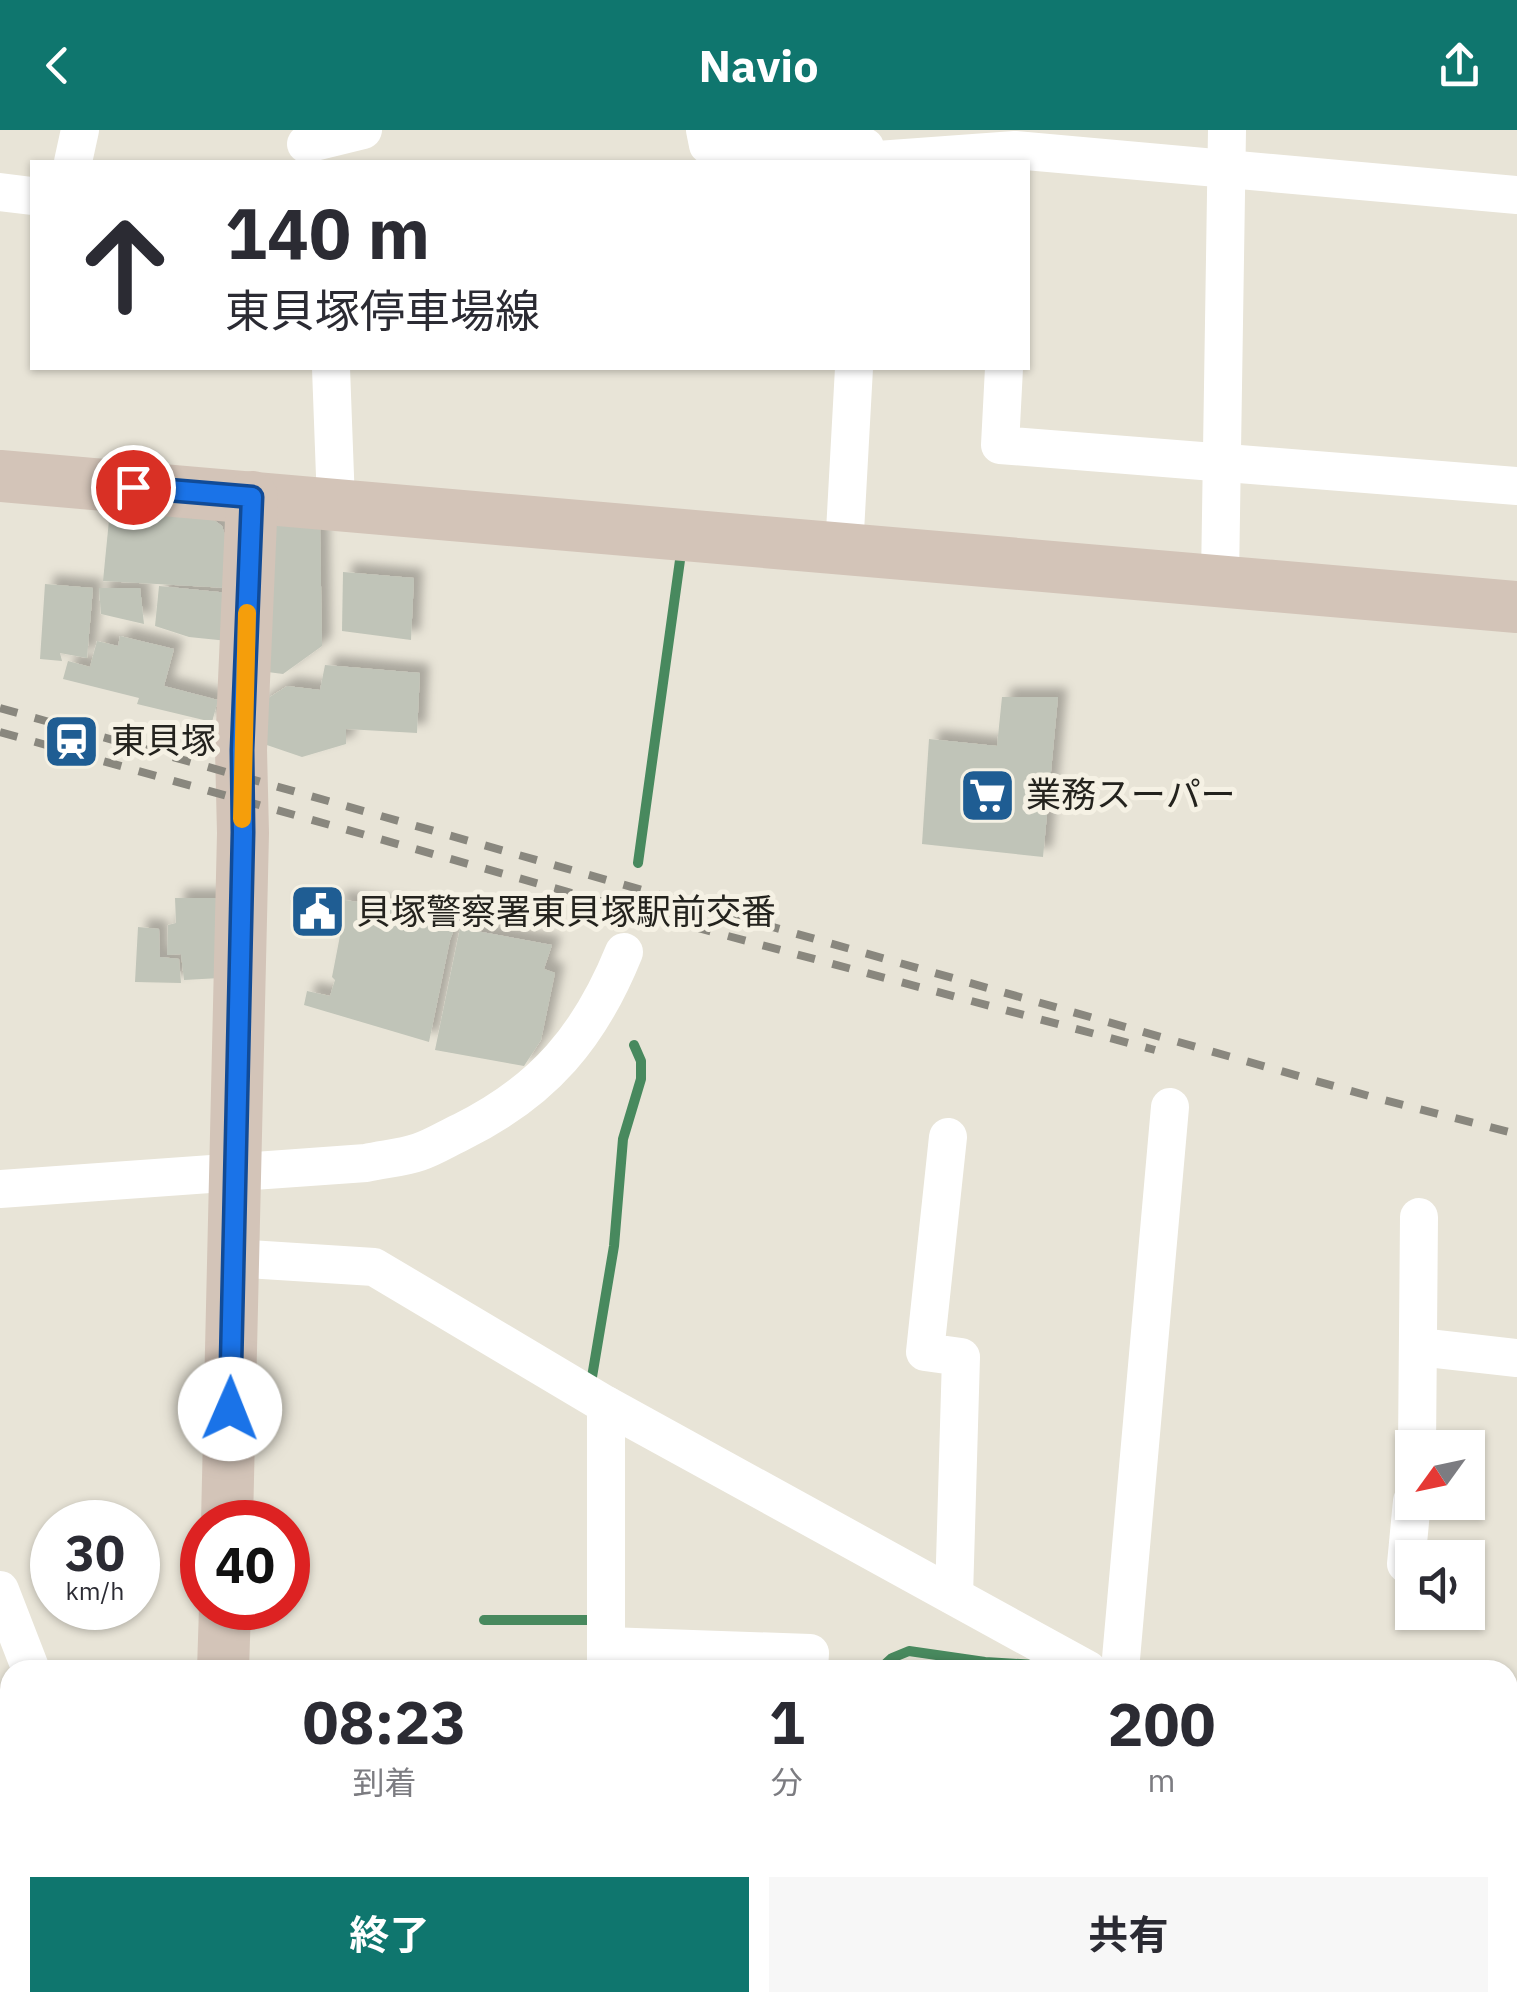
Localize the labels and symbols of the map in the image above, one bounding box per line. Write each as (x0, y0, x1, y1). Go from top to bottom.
pin (91, 445, 176, 530)
station icon: 東貝塚 (42, 711, 102, 771)
place label: 東貝塚 (111, 717, 216, 763)
supermarket icon: 業務スーパー (957, 765, 1017, 825)
place label: 業務スーパー (1026, 771, 1236, 817)
public building icon: 貝塚警察署東貝塚駅前交番 (287, 882, 347, 942)
place label: 貝塚警察署東貝塚駅前交番 (356, 888, 776, 934)
position arrow (178, 1357, 282, 1461)
north arrow (1395, 1430, 1485, 1520)
speed limit sign: 40 (180, 1500, 310, 1630)

